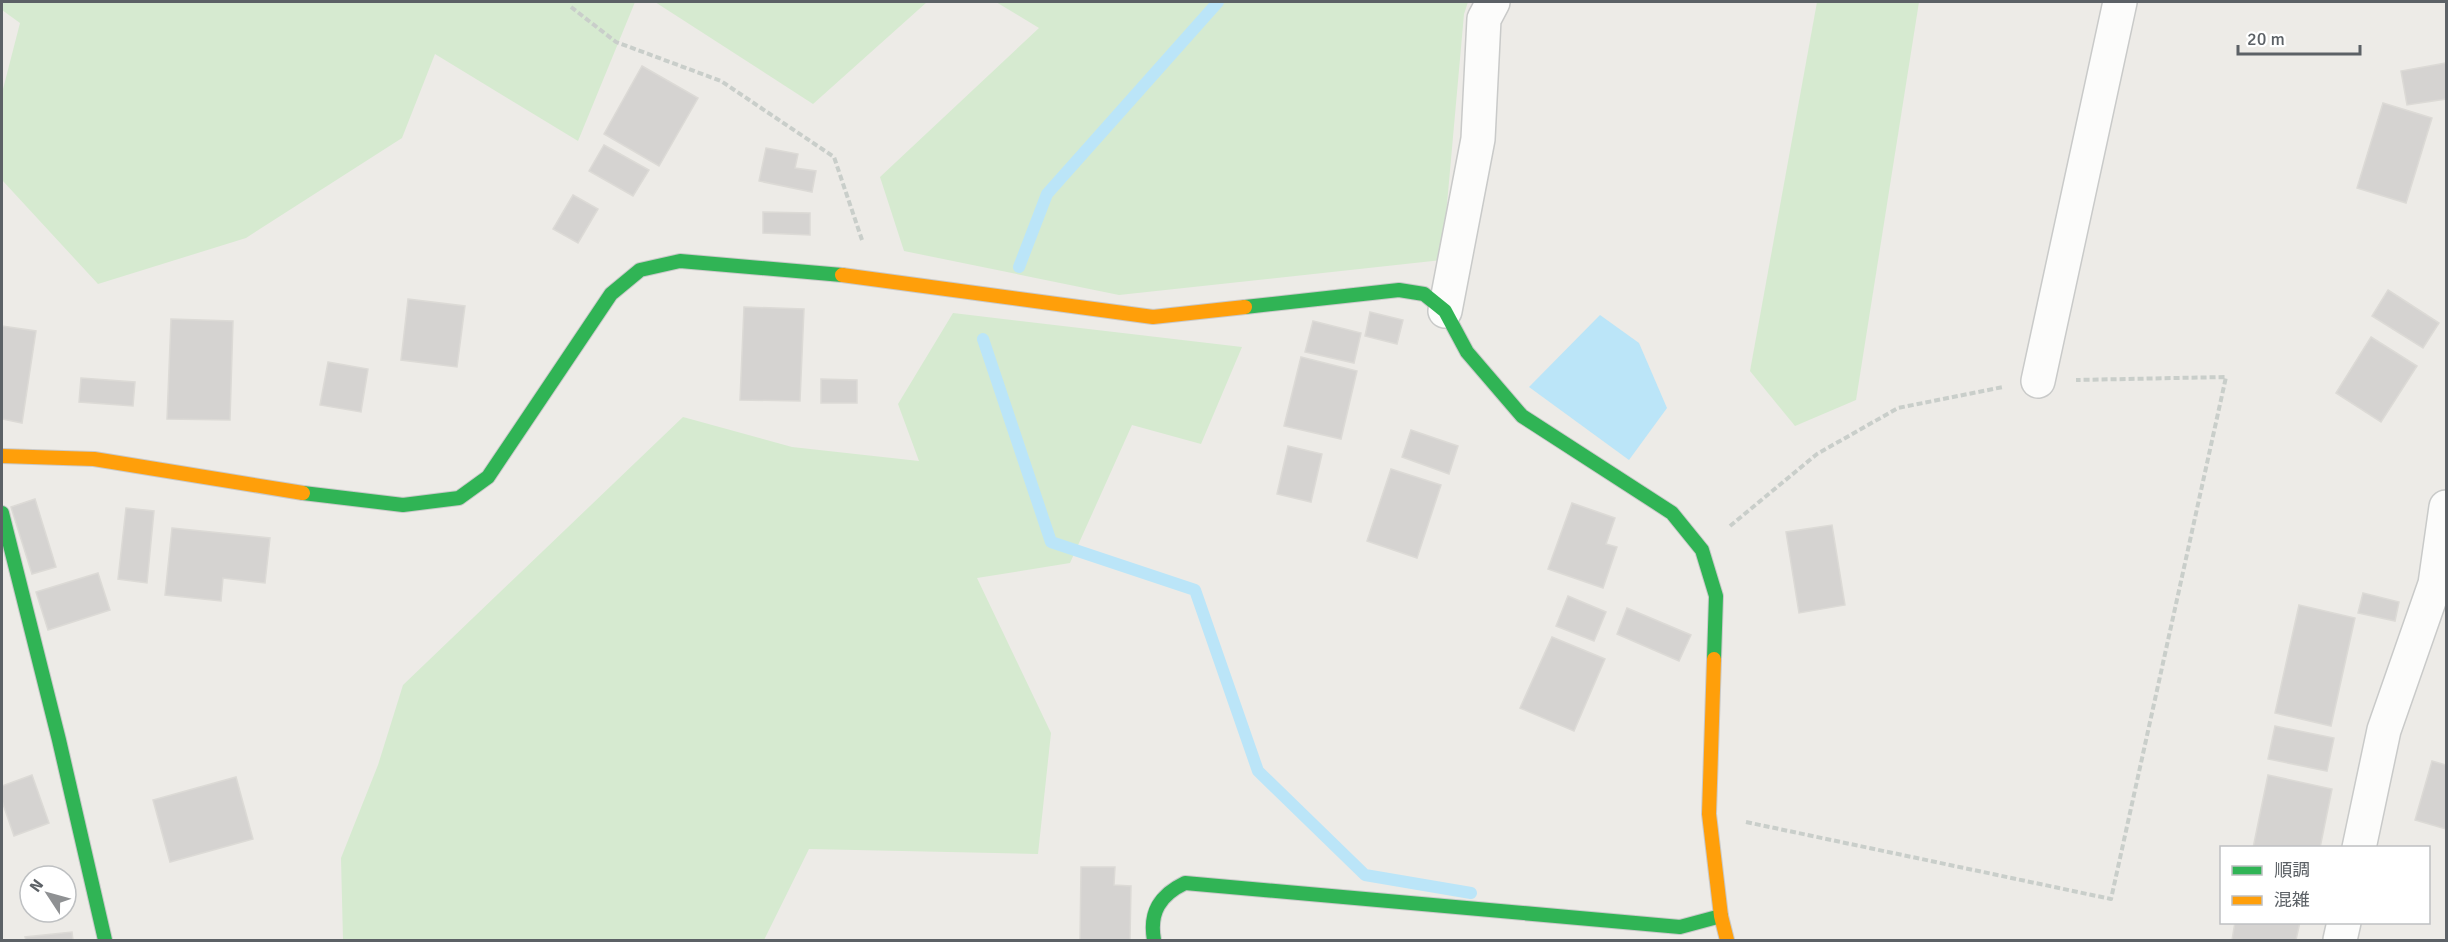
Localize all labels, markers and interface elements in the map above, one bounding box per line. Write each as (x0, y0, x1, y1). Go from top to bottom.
scale bar (2238, 18, 2360, 56)
text: 20 m (2247, 28, 2285, 50)
legend (2220, 846, 2430, 924)
text: 順調 (2274, 859, 2310, 881)
north arrow (18, 864, 78, 924)
text: N (25, 875, 48, 896)
text: 混雑 (2274, 889, 2310, 911)

